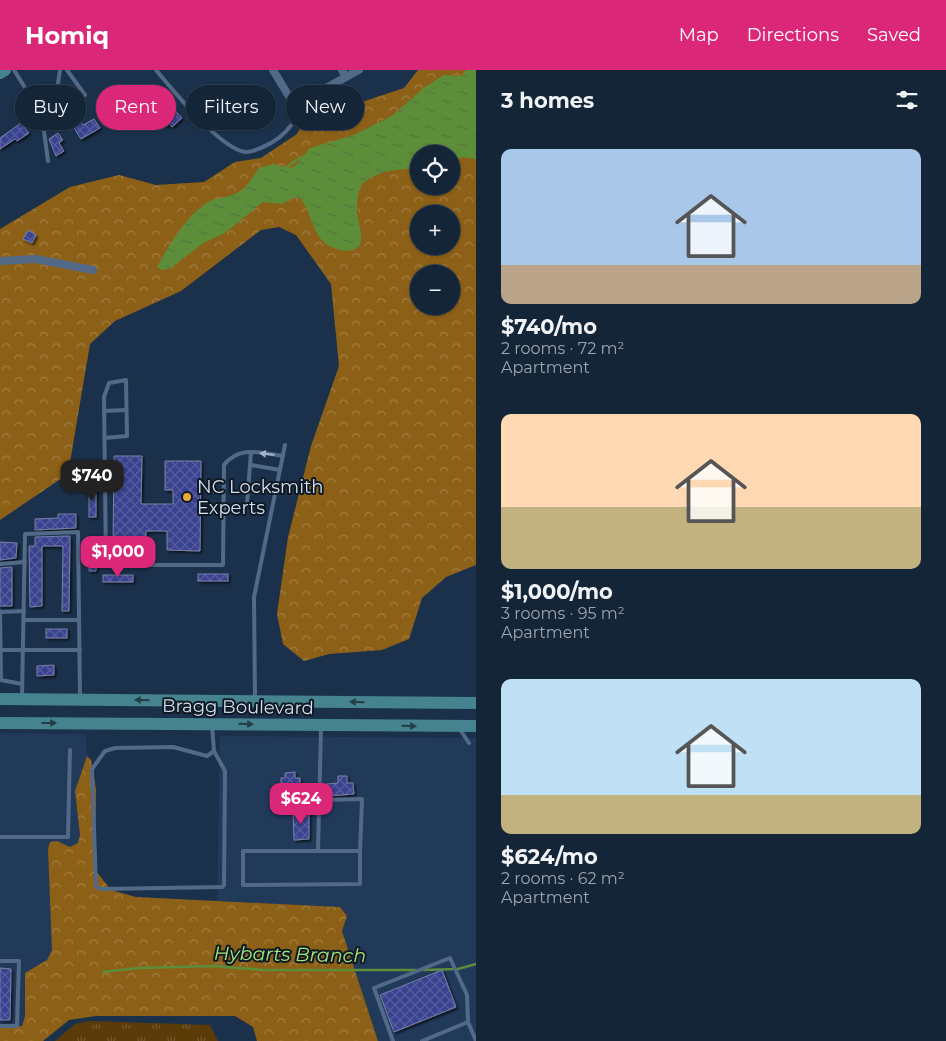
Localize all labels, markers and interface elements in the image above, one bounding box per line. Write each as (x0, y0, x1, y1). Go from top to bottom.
text: Homiq (25, 21, 109, 50)
text: Map (679, 24, 719, 46)
text: Directions (747, 24, 839, 46)
text: Saved (867, 24, 921, 46)
chip: Buy (15, 85, 86, 130)
chip: Rent (96, 85, 176, 130)
chip: Filters (186, 85, 276, 130)
chip: New (286, 85, 364, 130)
icon: filters (893, 86, 921, 114)
text: 3 homes (501, 88, 594, 113)
map controls (410, 145, 460, 315)
button: locate (410, 145, 460, 195)
icon: home (666, 181, 756, 271)
button: + (410, 205, 460, 255)
button: − (410, 265, 460, 315)
text: $740/mo (501, 314, 597, 339)
text: 2 rooms · 72 m² (501, 339, 624, 358)
text: Apartment (501, 358, 590, 377)
icon: home (666, 446, 756, 536)
one-way arrow (259, 449, 275, 457)
pin: $740 (62, 460, 122, 502)
text: $740 (72, 466, 112, 485)
place label: NC Locksmith Experts (197, 476, 323, 519)
marker: NC Locksmith Experts (181, 491, 193, 503)
pin: $1,000 (77, 536, 159, 578)
text: $1,000 (92, 542, 144, 561)
text: $1,000/mo (501, 579, 613, 604)
text: 3 rooms · 95 m² (501, 604, 625, 623)
text: Apartment (501, 623, 590, 642)
street label: Bragg Boulevard (162, 695, 314, 719)
one-way arrow (134, 696, 150, 704)
one-way arrow (349, 698, 365, 706)
icon: home (666, 711, 756, 801)
one-way arrow (41, 719, 57, 727)
one-way arrow (238, 720, 254, 728)
one-way arrow (401, 722, 417, 730)
pin: $624 (271, 782, 331, 825)
text: $624 (281, 789, 321, 808)
text: $624/mo (501, 844, 598, 869)
text: 2 rooms · 62 m² (501, 869, 625, 888)
text: Apartment (501, 888, 590, 907)
water label: Hybarts Branch (214, 942, 366, 967)

